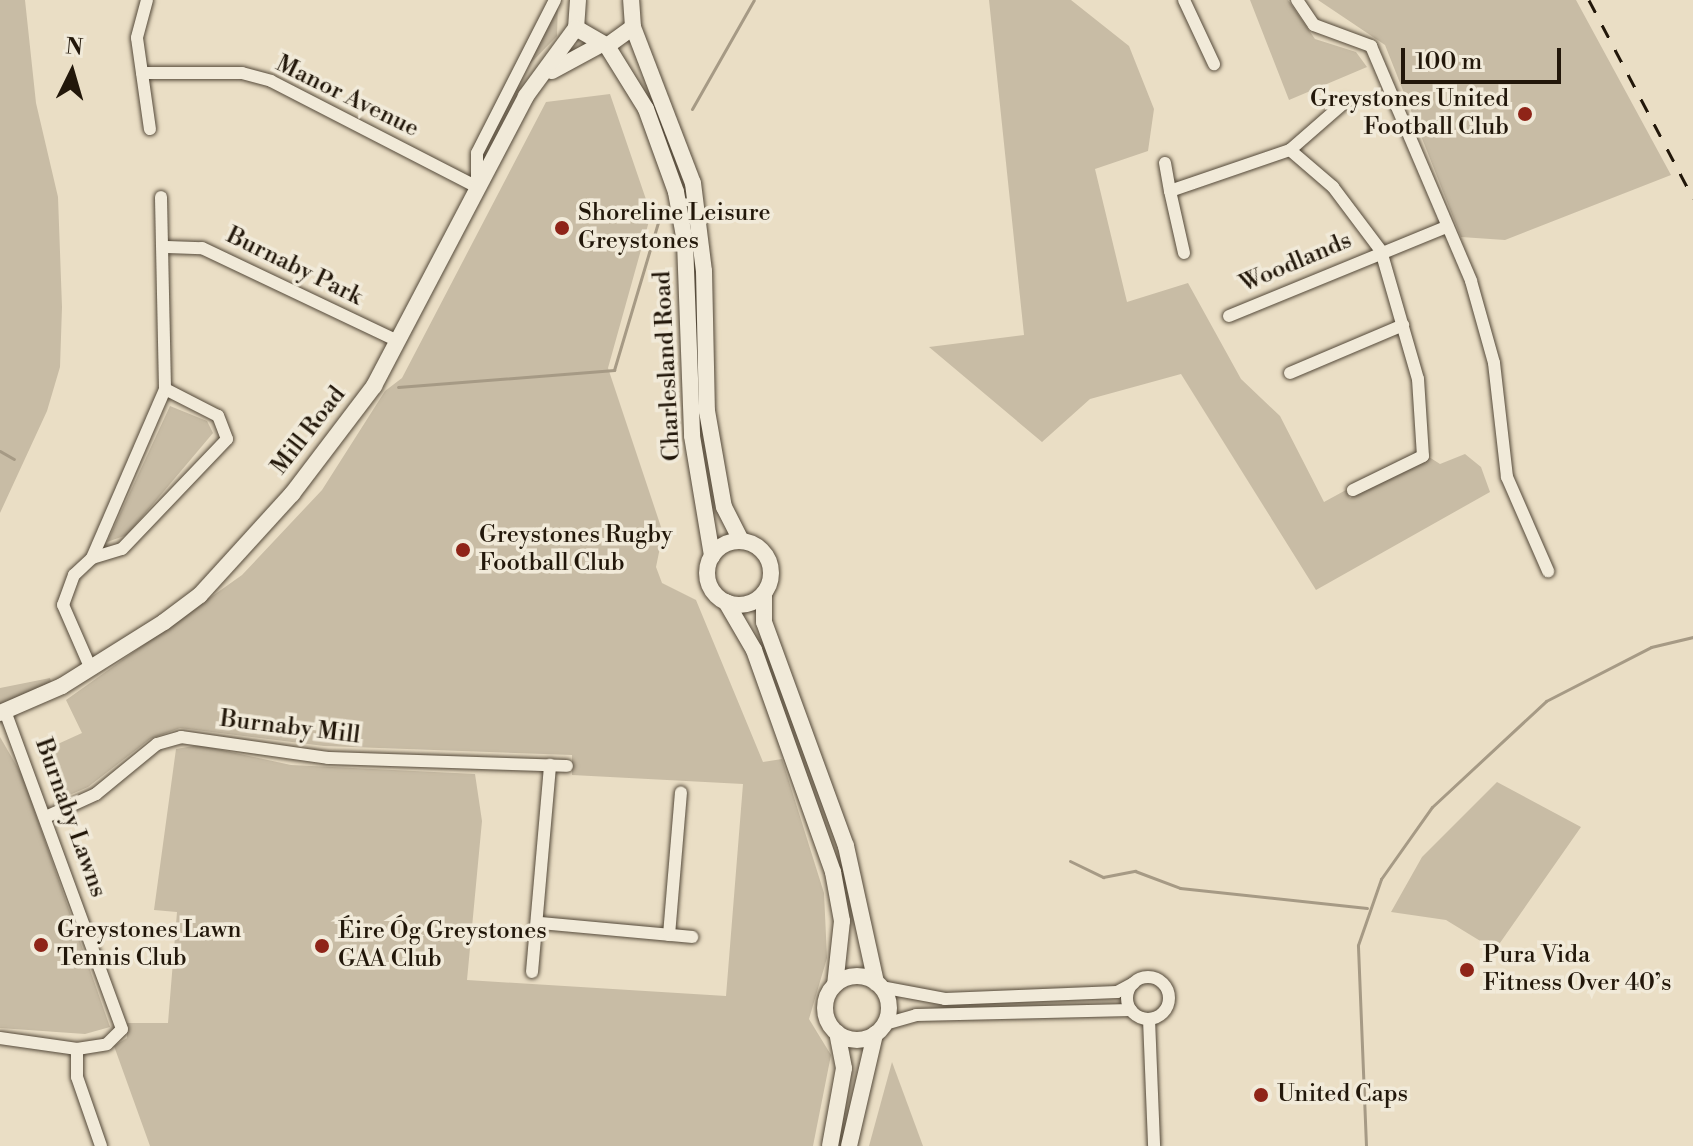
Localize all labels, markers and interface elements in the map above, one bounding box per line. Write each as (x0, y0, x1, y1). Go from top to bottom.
north arrow (32, 32, 112, 112)
scale bar (1405, 32, 1565, 82)
text: N (64, 33, 84, 62)
text: 100 m (1415, 47, 1482, 77)
street label: Manor Avenue (271, 50, 423, 144)
place label: Greystones United Football Club (1310, 86, 1509, 142)
marker: Greystones United Football Club (1516, 105, 1534, 123)
place label: Shoreline Leisure Greystones (578, 200, 771, 256)
marker: Shoreline Leisure Greystones (553, 219, 571, 237)
street label: Burnaby Park (221, 222, 367, 312)
street label: Woodlands (1236, 227, 1356, 299)
street label: Charlesland Road (649, 270, 687, 462)
street label: Mill Road (266, 381, 352, 481)
place label: Greystones Rugby Football Club (479, 522, 673, 578)
marker: Greystones Rugby Football Club (454, 541, 472, 559)
street label: Burnaby Mill (218, 705, 362, 751)
street label: Burnaby Lawns (28, 735, 112, 901)
place label: Greystones Lawn Tennis Club (57, 917, 242, 973)
place label: Éire Óg Greystones GAA Club (338, 918, 547, 974)
marker: Greystones Lawn Tennis Club (32, 936, 50, 954)
marker: Éire Óg Greystones GAA Club (313, 937, 331, 955)
place label: Pura Vida Fitness Over 40’s (1483, 942, 1671, 998)
marker: Pura Vida Fitness Over 40’s (1458, 961, 1476, 979)
place label: United Caps (1277, 1081, 1408, 1109)
marker: United Caps (1252, 1086, 1270, 1104)

